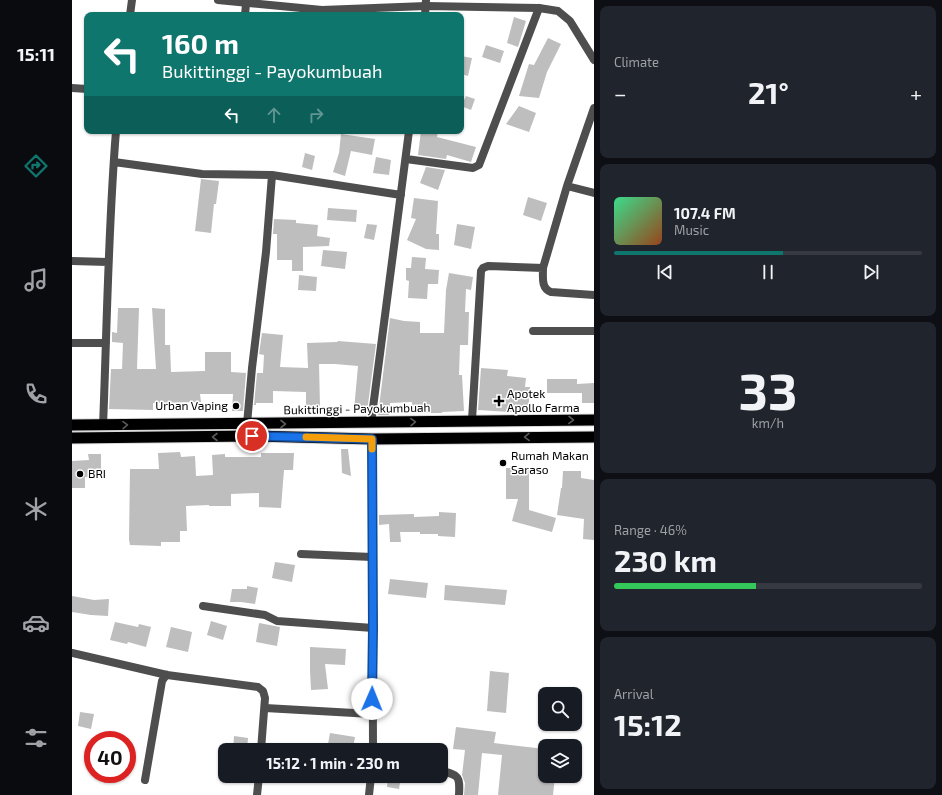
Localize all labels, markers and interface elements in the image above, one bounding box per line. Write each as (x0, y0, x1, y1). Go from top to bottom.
text: 160 m (162, 26, 239, 60)
icon: left (96, 28, 148, 80)
text: 15:11 (17, 43, 55, 65)
text: Climate (614, 54, 659, 70)
text: Bukittinggi - Payokumbuah (162, 60, 382, 82)
text: 21° (748, 74, 789, 110)
text: − (614, 80, 627, 106)
text: + (910, 80, 922, 106)
icon: left (221, 104, 243, 126)
icon: ahead (263, 104, 285, 126)
icon: right (305, 104, 327, 126)
icon: directions (22, 152, 50, 180)
text: 107.4 FM (674, 204, 736, 222)
text: Music (674, 222, 709, 238)
icon: previous (654, 261, 676, 283)
icon: pause (757, 261, 779, 283)
icon: next (860, 261, 882, 283)
icon: music (22, 266, 50, 294)
text: 33 (739, 358, 797, 420)
icon: phone (22, 380, 50, 408)
place label: Apotek Apollo Farma (507, 386, 580, 414)
marker: Apotek Apollo Farma (494, 396, 504, 406)
place label: Urban Vaping (155, 398, 228, 412)
street label: Bukittinggi - Payokumbuah (283, 400, 431, 416)
marker: Urban Vaping (231, 401, 241, 411)
text: km/h (752, 415, 784, 431)
one-way arrow (568, 416, 574, 424)
one-way arrow (410, 418, 416, 426)
pin (235, 419, 269, 453)
one-way arrow (280, 420, 286, 428)
one-way arrow (122, 421, 128, 429)
icon: arrive (241, 425, 263, 447)
one-way arrow (212, 433, 218, 441)
one-way arrow (524, 433, 530, 441)
place label: Rumah Makan Saraso (511, 448, 589, 476)
marker: Rumah Makan Saraso (498, 458, 508, 468)
place label: BRI (88, 466, 106, 480)
marker: BRI (75, 469, 85, 479)
icon: climate (22, 495, 50, 523)
text: Range · 46% (614, 522, 687, 538)
text: 230 km (614, 542, 717, 578)
icon: car (22, 609, 50, 637)
position arrow (351, 678, 393, 720)
text: Arrival (614, 686, 654, 702)
map controls (538, 687, 582, 783)
button: search (538, 687, 582, 731)
text: 15:12 (614, 706, 682, 742)
icon: filters (22, 724, 50, 752)
speed limit sign: 40 (84, 731, 136, 783)
button: layers (538, 739, 582, 783)
text: 15:12 · 1 min · 230 m (266, 754, 400, 772)

